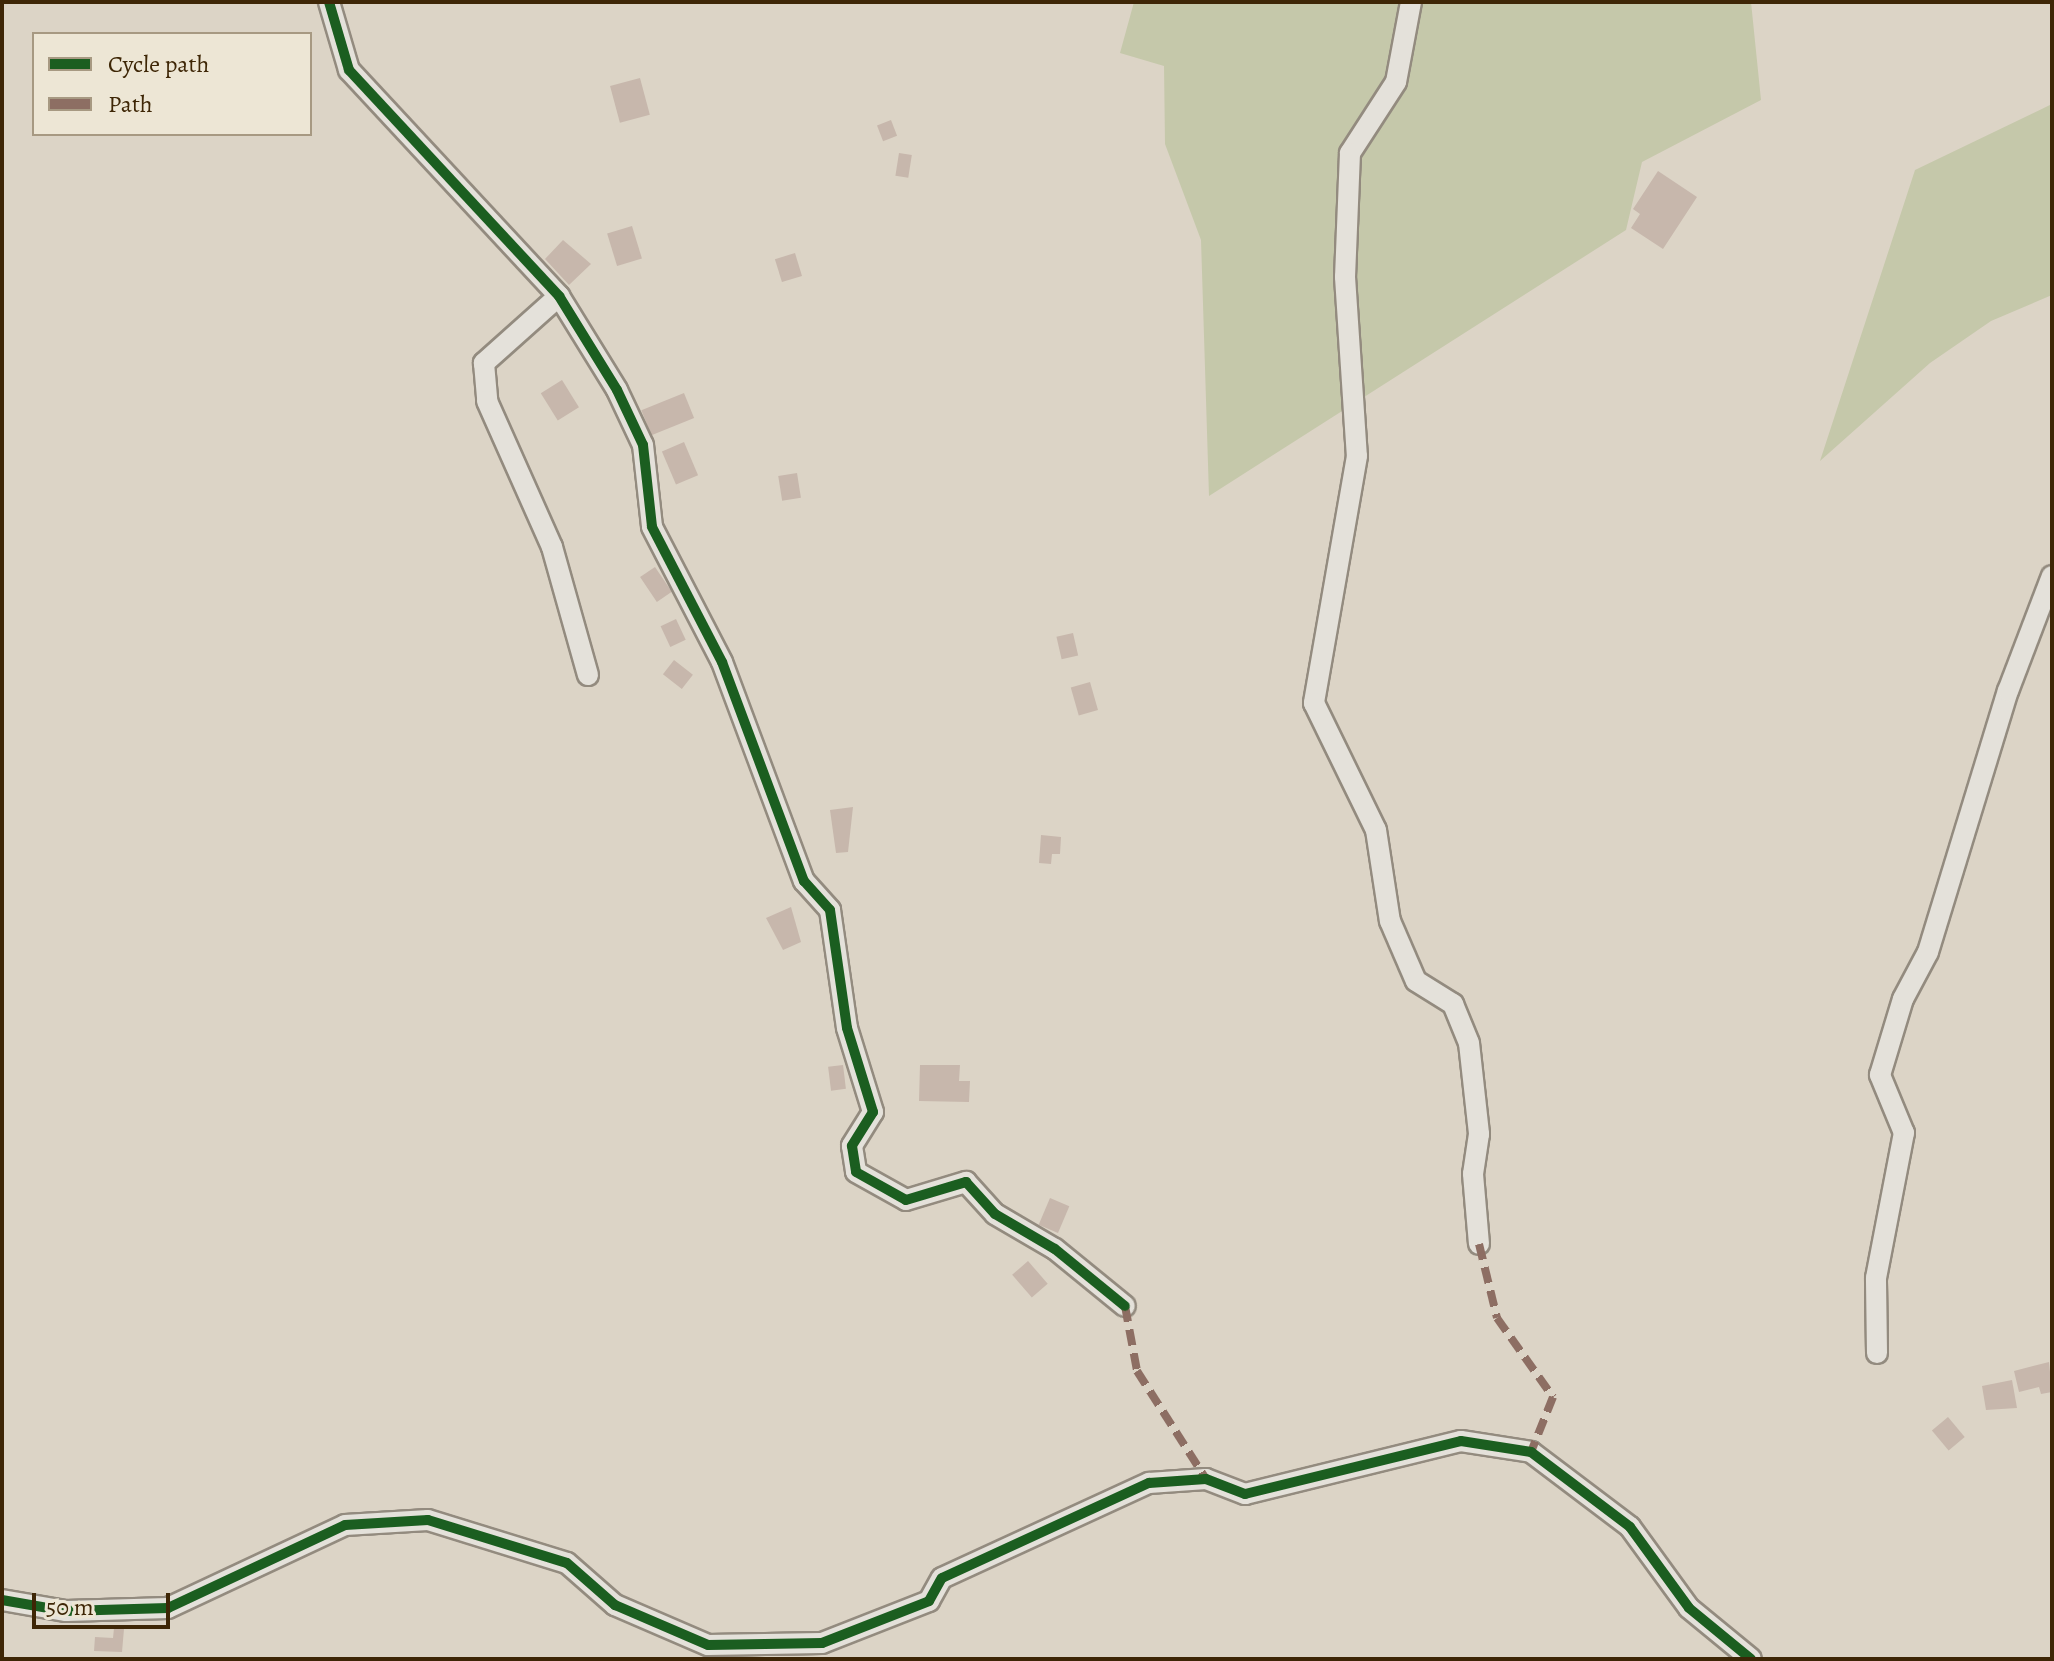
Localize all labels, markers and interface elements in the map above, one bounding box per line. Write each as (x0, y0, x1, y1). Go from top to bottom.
legend (32, 32, 312, 136)
text: Cycle path (108, 48, 209, 80)
text: Path (108, 88, 153, 120)
scale bar (36, 1577, 174, 1627)
text: 50 m (46, 1591, 94, 1623)

